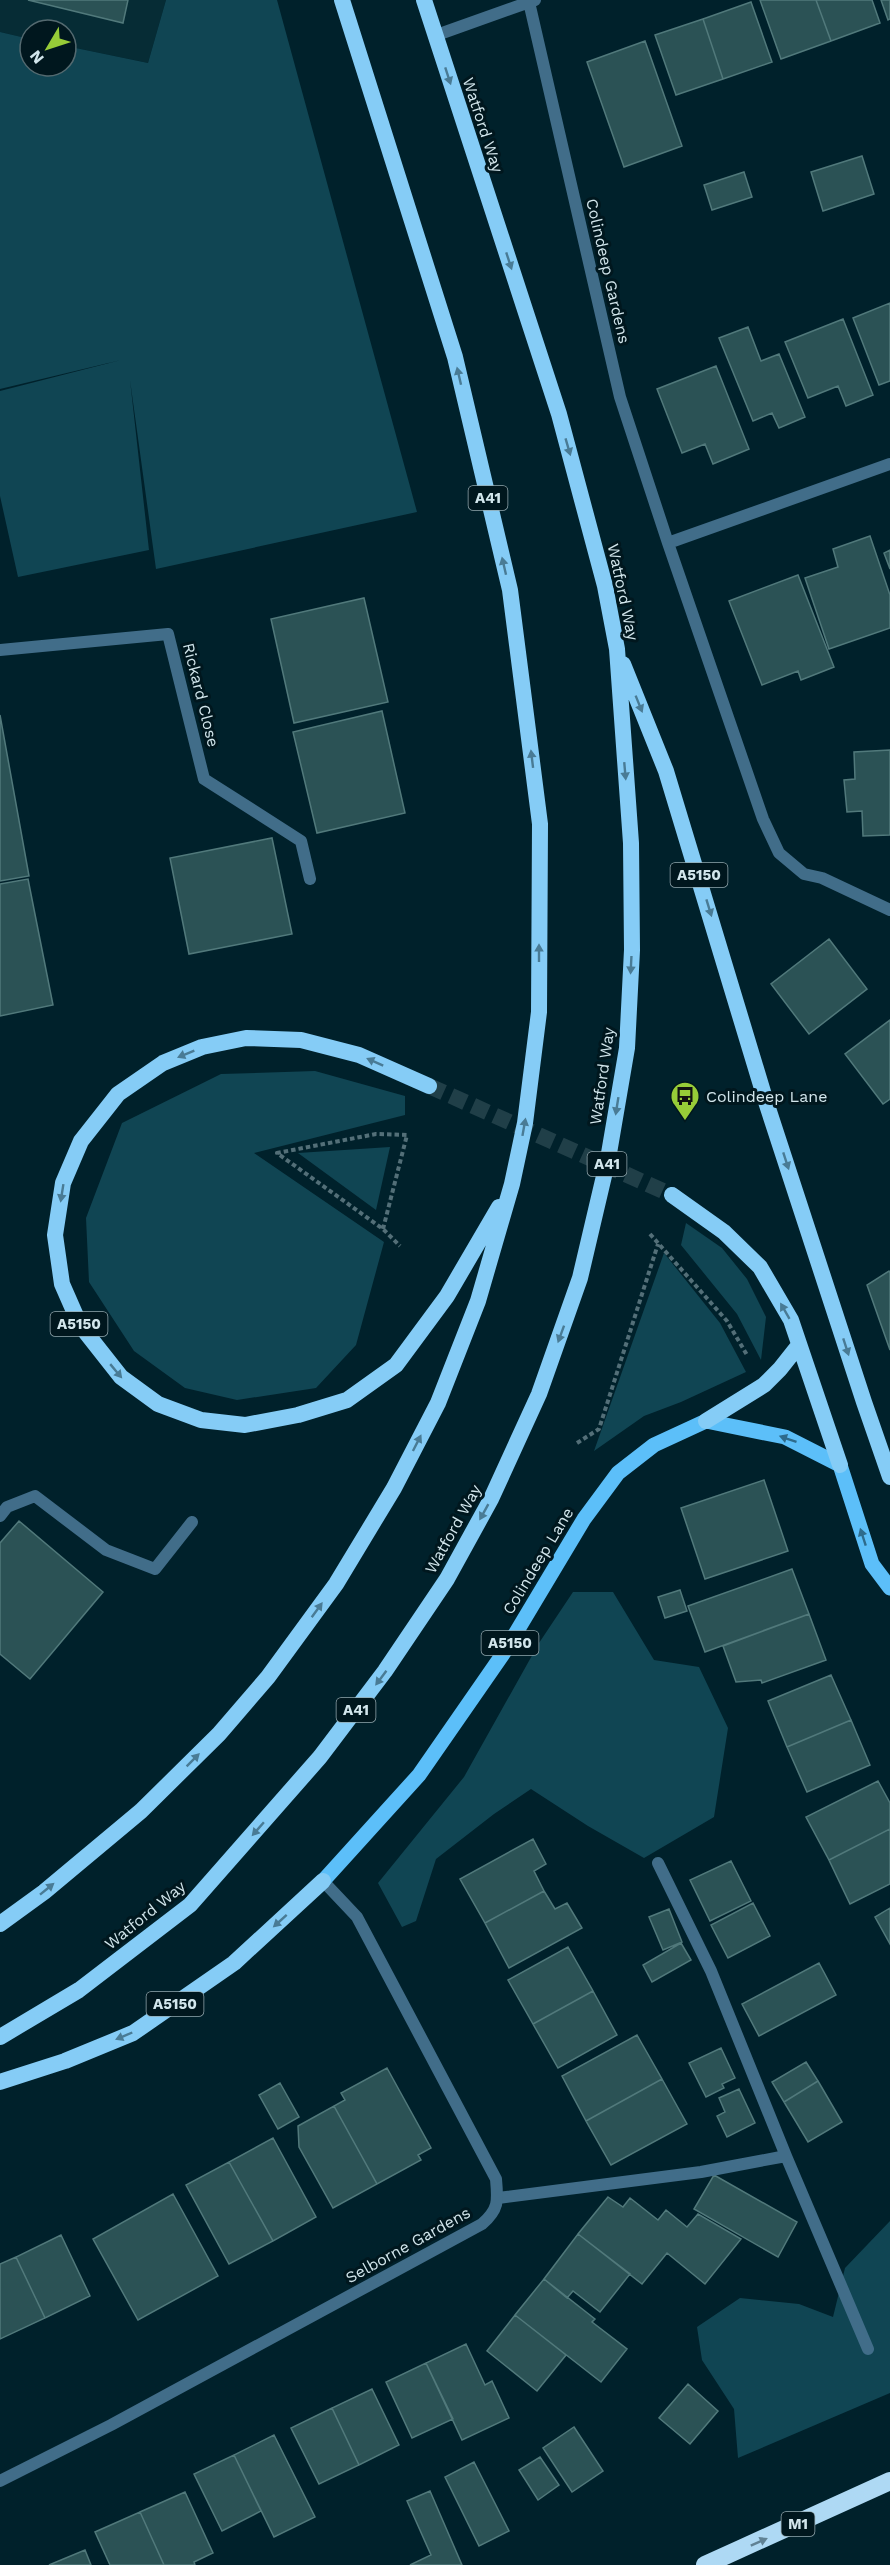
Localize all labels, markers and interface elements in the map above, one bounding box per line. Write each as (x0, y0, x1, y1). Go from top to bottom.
north arrow (18, 18, 78, 78)
text: N (26, 47, 48, 68)
one-way arrow (443, 67, 453, 85)
street label: Watford Way (459, 75, 507, 175)
street label: Colindeep Gardens (582, 197, 634, 345)
one-way arrow (504, 252, 514, 270)
one-way arrow (454, 367, 464, 385)
one-way arrow (564, 438, 573, 456)
road number: A41 (468, 486, 508, 510)
street label: Watford Way (603, 542, 643, 643)
one-way arrow (499, 557, 509, 575)
street label: Rickard Close (179, 641, 223, 749)
one-way arrow (634, 695, 644, 713)
one-way arrow (527, 749, 537, 768)
one-way arrow (620, 761, 630, 780)
road number: A5150 (670, 863, 728, 887)
one-way arrow (705, 899, 714, 917)
one-way arrow (535, 944, 544, 963)
one-way arrow (627, 956, 636, 975)
street label: Watford Way (586, 1025, 618, 1126)
one-way arrow (177, 1050, 195, 1059)
one-way arrow (367, 1058, 384, 1067)
bus stop icon: Colindeep Lane (669, 1080, 701, 1122)
place label: Colindeep Lane (706, 1087, 827, 1106)
one-way arrow (613, 1096, 622, 1115)
one-way arrow (519, 1117, 528, 1136)
road number: A41 (588, 1152, 626, 1176)
one-way arrow (781, 1152, 791, 1170)
one-way arrow (57, 1184, 66, 1203)
one-way arrow (780, 1303, 791, 1319)
road number: A5150 (50, 1312, 107, 1336)
one-way arrow (555, 1325, 565, 1343)
one-way arrow (841, 1338, 851, 1356)
one-way arrow (109, 1363, 122, 1378)
one-way arrow (412, 1434, 422, 1452)
one-way arrow (779, 1434, 797, 1443)
street label: Watford Way (421, 1481, 486, 1577)
one-way arrow (479, 1504, 489, 1521)
street label: Colindeep Lane (499, 1504, 577, 1618)
one-way arrow (858, 1528, 868, 1546)
one-way arrow (311, 1603, 323, 1619)
road number: A5150 (482, 1631, 538, 1655)
one-way arrow (375, 1670, 387, 1685)
road number: A41 (336, 1698, 376, 1722)
one-way arrow (185, 1753, 200, 1767)
one-way arrow (252, 1821, 265, 1836)
street label: Watford Way (101, 1876, 190, 1953)
one-way arrow (39, 1883, 55, 1896)
one-way arrow (273, 1914, 288, 1927)
road number: A5150 (146, 1992, 204, 2016)
one-way arrow (115, 2032, 133, 2041)
street label: Selborne Gardens (342, 2203, 474, 2287)
road number: M1 (782, 2512, 814, 2536)
one-way arrow (750, 2537, 768, 2546)

